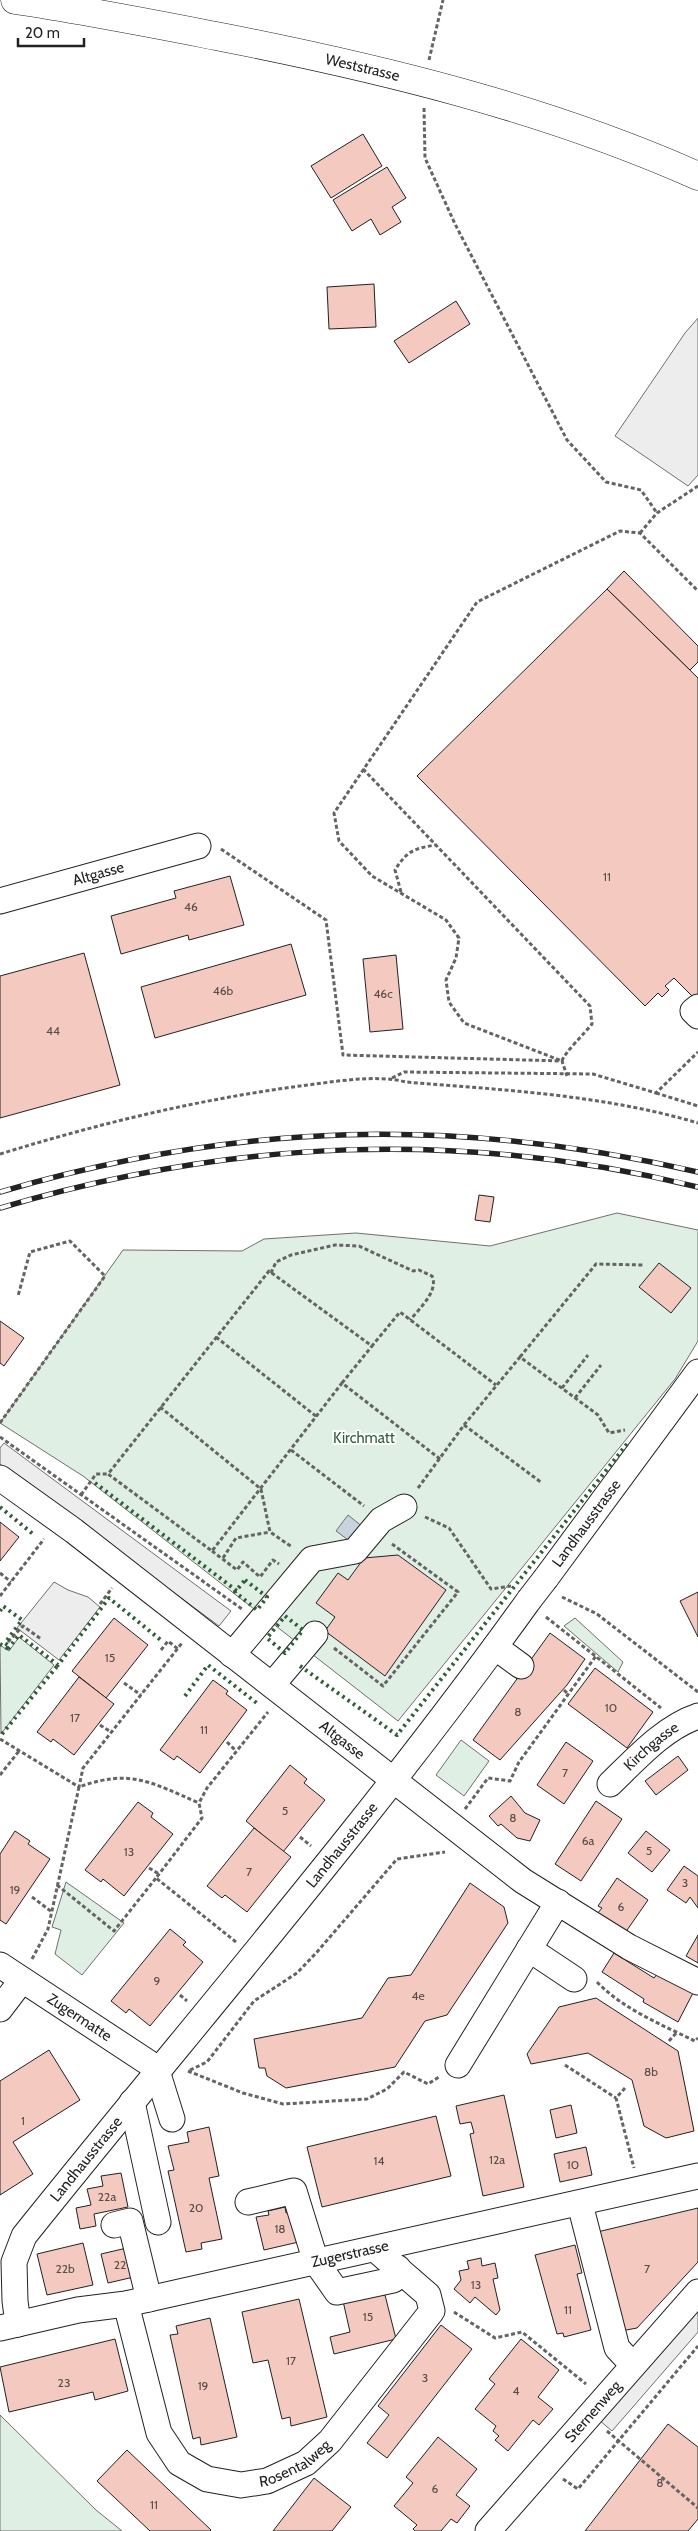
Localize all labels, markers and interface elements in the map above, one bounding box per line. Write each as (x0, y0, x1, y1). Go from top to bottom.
scale bar (18, 15, 84, 47)
text: 20 m (25, 24, 60, 42)
street label: Weststrasse (324, 50, 402, 85)
street label: Altgasse (71, 858, 126, 889)
house number: 11 (603, 869, 611, 884)
house number: 46 (184, 899, 198, 914)
house number: 46b (213, 983, 234, 998)
house number: 46c (373, 986, 393, 1001)
house number: 44 (46, 1023, 60, 1038)
park label: Kirchmatt (333, 1429, 395, 1447)
street label: Landhausstrasse (548, 1476, 625, 1571)
house number: 15 (105, 1650, 115, 1665)
house number: 10 (605, 1700, 617, 1715)
house number: 8 (514, 1704, 522, 1719)
house number: 17 (70, 1710, 80, 1725)
street label: Altgasse (316, 1717, 369, 1763)
street label: Kirchgasse (620, 1718, 682, 1774)
house number: 11 (200, 1722, 208, 1737)
house number: 7 (562, 1765, 568, 1780)
street label: Landhausstrasse (302, 1799, 382, 1891)
house number: 5 (282, 1803, 288, 1818)
house number: 8 (509, 1810, 517, 1825)
house number: 6a (582, 1833, 595, 1848)
house number: 5 (646, 1843, 652, 1858)
house number: 13 (124, 1844, 134, 1859)
house number: 7 (246, 1864, 252, 1879)
house number: 3 (682, 1875, 688, 1890)
house number: 19 (10, 1882, 21, 1897)
house number: 6 (618, 1899, 625, 1914)
house number: 9 (154, 1973, 161, 1988)
house number: 4e (411, 1988, 425, 2003)
street label: Zugermatte (44, 1990, 115, 2045)
house number: 8b (644, 2064, 658, 2079)
house number: 1 (21, 2113, 25, 2128)
street label: Landhausstrasse (46, 2113, 126, 2205)
house number: 12a (489, 2152, 505, 2167)
house number: 14 (374, 2153, 384, 2168)
house number: 10 (567, 2157, 579, 2172)
house number: 22a (98, 2189, 116, 2204)
house number: 20 (189, 2200, 203, 2215)
house number: 18 (274, 2221, 286, 2236)
street label: Zugerstrasse (310, 2236, 391, 2271)
house number: 22 (114, 2257, 126, 2272)
house number: 22b (55, 2261, 75, 2276)
house number: 7 (644, 2261, 650, 2276)
house number: 13 (471, 2277, 481, 2292)
house number: 11 (564, 2302, 572, 2317)
house number: 15 (363, 2309, 373, 2324)
house number: 17 (286, 2353, 296, 2368)
house number: 3 (422, 2370, 428, 2385)
house number: 23 (58, 2375, 70, 2390)
street label: Sternenweg (561, 2377, 625, 2446)
house number: 19 (198, 2378, 209, 2393)
house number: 4 (513, 2383, 520, 2398)
street label: Rosentalweg (258, 2436, 335, 2491)
house number: 8 (656, 2475, 664, 2490)
house number: 6 (432, 2481, 439, 2496)
house number: 11 (150, 2497, 158, 2512)

